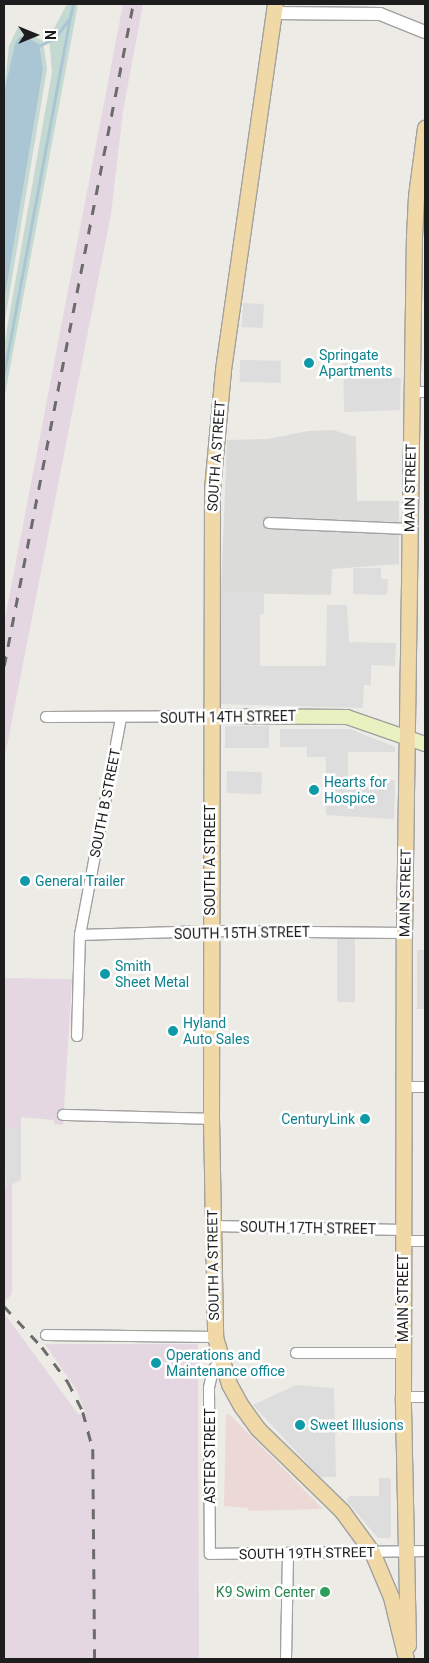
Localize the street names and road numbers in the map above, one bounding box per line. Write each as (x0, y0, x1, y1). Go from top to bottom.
street label: SOUTH A STREET (204, 400, 228, 512)
street label: MAIN STREET (401, 444, 419, 532)
street label: SOUTH 14TH STREET (160, 707, 296, 727)
street label: SOUTH B STREET (86, 747, 124, 859)
street label: SOUTH A STREET (202, 804, 218, 916)
street label: MAIN STREET (396, 849, 414, 937)
street label: SOUTH 15TH STREET (174, 923, 310, 943)
street label: SOUTH A STREET (204, 1209, 222, 1321)
street label: SOUTH 17TH STREET (240, 1218, 376, 1238)
street label: MAIN STREET (395, 1254, 411, 1342)
street label: ASTER STREET (202, 1408, 218, 1504)
street label: SOUTH 19TH STREET (239, 1543, 375, 1563)

